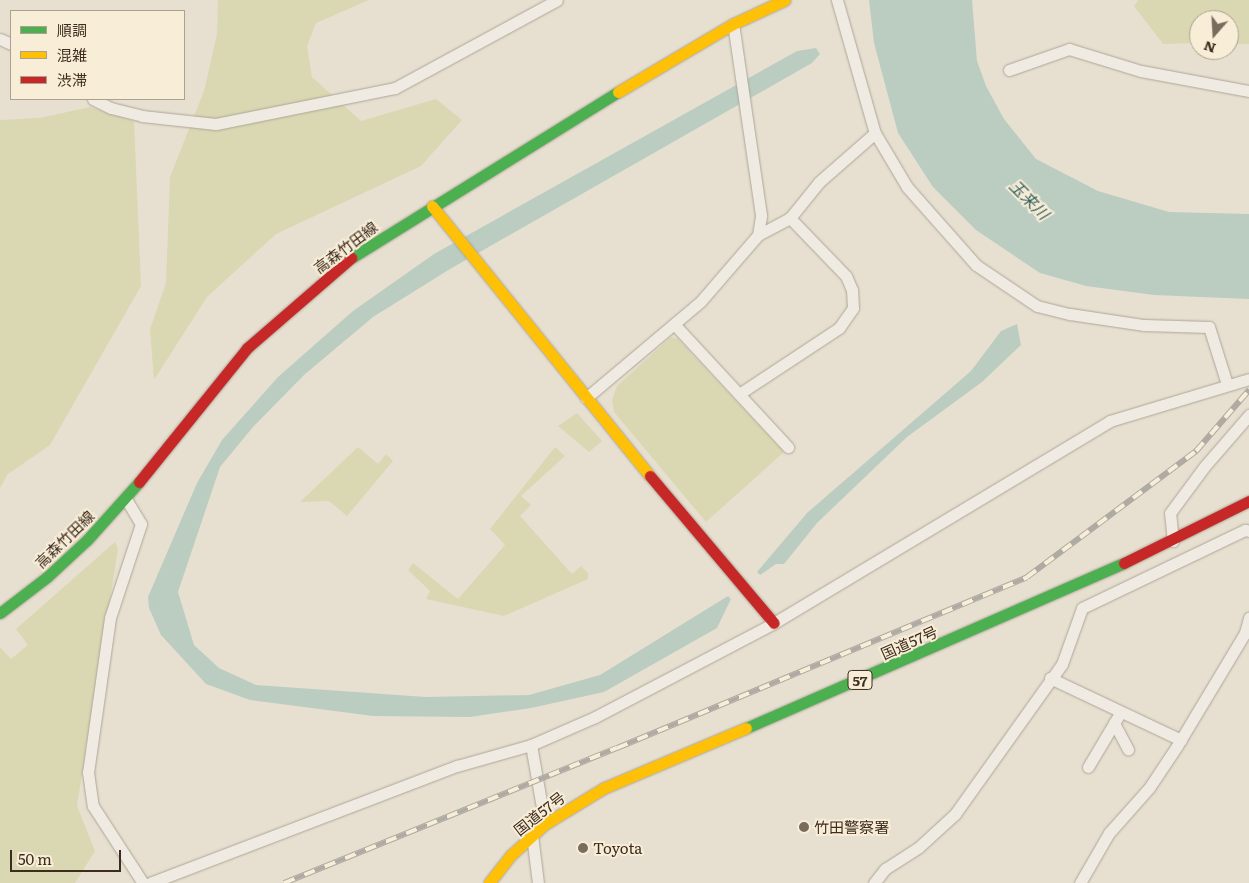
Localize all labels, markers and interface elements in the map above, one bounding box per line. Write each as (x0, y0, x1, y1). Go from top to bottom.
legend (10, 10, 185, 100)
north arrow (1189, 10, 1239, 60)
text: 順調 (57, 18, 87, 41)
text: N (1201, 37, 1218, 60)
text: 混雑 (57, 43, 87, 66)
text: 渋滞 (57, 68, 87, 91)
water label: 玉来川 (1006, 175, 1054, 223)
street label: 高森竹田線 (310, 217, 380, 277)
street label: 高森竹田線 (31, 506, 97, 572)
street label: 国道57号 (878, 622, 940, 662)
road number: 57 (848, 668, 872, 692)
street label: 国道57号 (510, 787, 568, 839)
place label: 竹田警察署 (814, 818, 889, 836)
marker: 竹田警察署 (798, 821, 810, 833)
place label: Toyota (593, 839, 642, 857)
scale bar (12, 840, 124, 872)
marker: Toyota (577, 842, 589, 854)
text: 50 m (18, 847, 52, 870)

